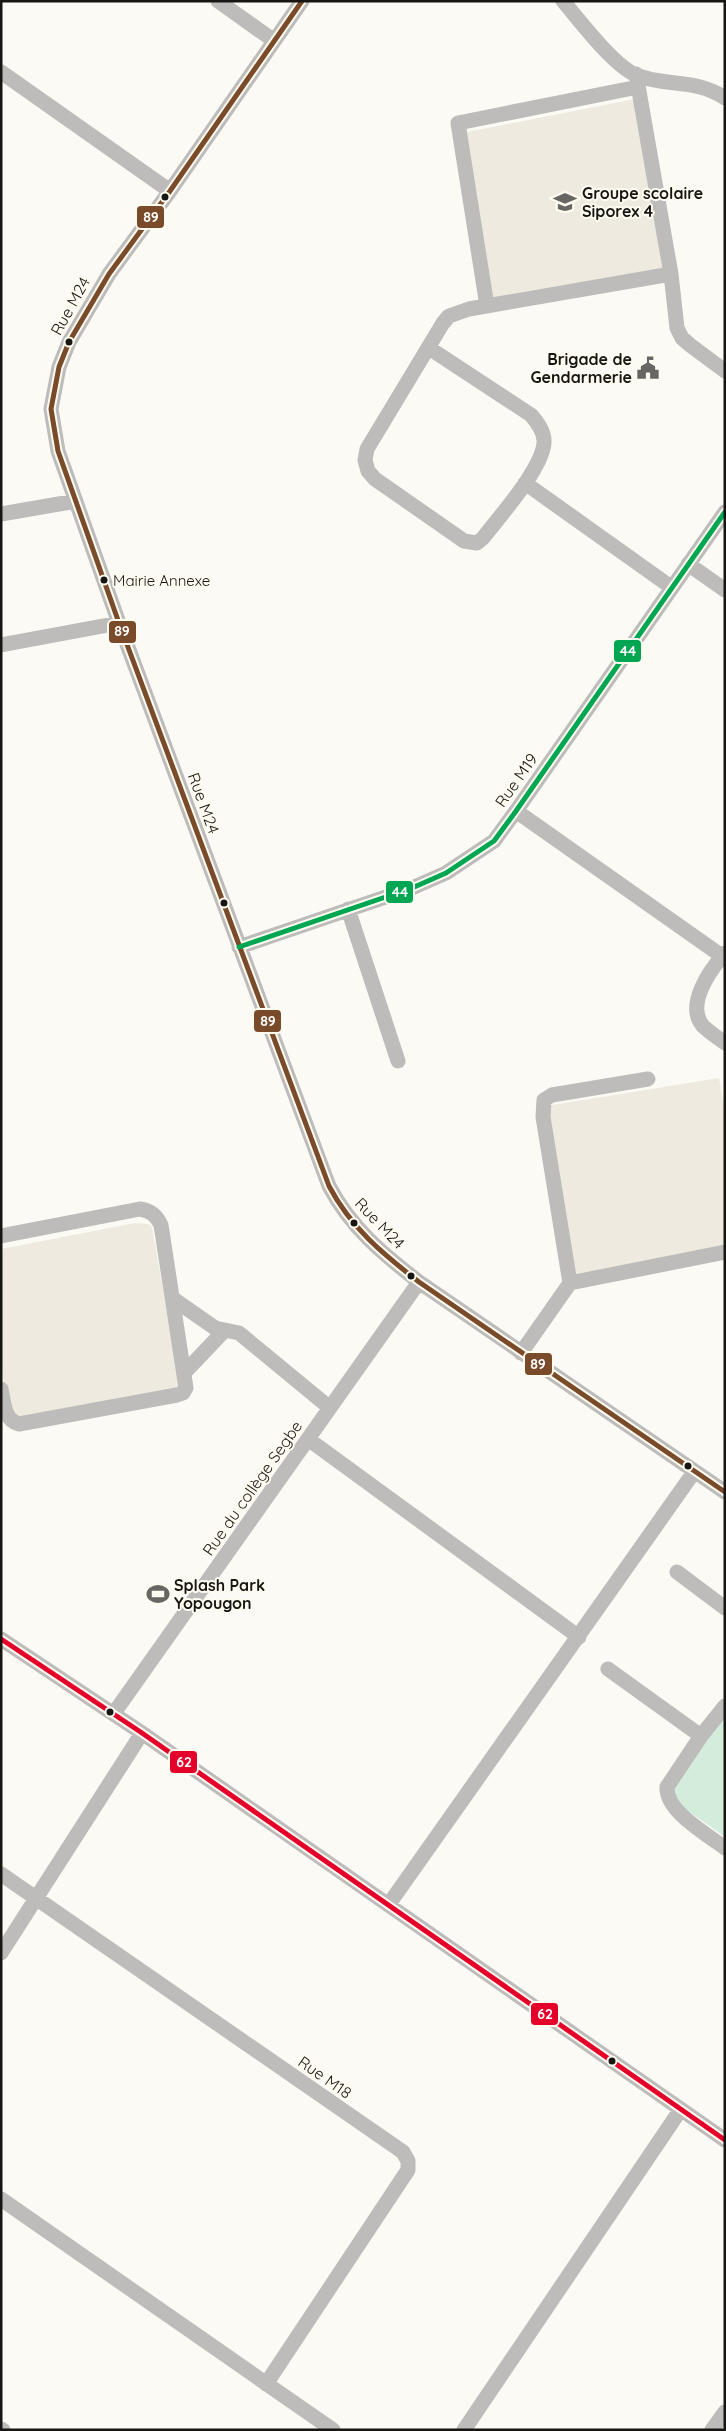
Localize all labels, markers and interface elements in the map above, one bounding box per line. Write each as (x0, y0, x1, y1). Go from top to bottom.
place label: Groupe scolaire Siporex 4 (582, 183, 703, 221)
school or university icon: Groupe scolaire Siporex 4 (552, 189, 578, 215)
unlabelled marker (160, 192, 170, 202)
line badge: 89 (136, 205, 165, 229)
text: 89 (143, 208, 159, 226)
street label: Rue M24 (46, 273, 94, 339)
unlabelled marker (64, 337, 74, 347)
place label: Brigade de Gendarmerie (530, 349, 632, 387)
public building icon: Brigade de Gendarmerie (635, 355, 661, 381)
place label: Mairie Annexe (113, 571, 210, 590)
marker: Mairie Annexe (99, 575, 109, 585)
line badge: 89 (108, 620, 137, 644)
text: 89 (114, 622, 130, 640)
line badge: 44 (613, 639, 642, 663)
text: 44 (620, 642, 636, 660)
street label: Rue M19 (490, 749, 542, 811)
street label: Rue M24 (184, 770, 224, 836)
line badge: 44 (385, 880, 414, 904)
text: 44 (392, 883, 408, 901)
unlabelled marker (219, 898, 229, 908)
line badge: 89 (253, 1009, 282, 1033)
text: 89 (260, 1012, 276, 1030)
street label: Rue M24 (351, 1193, 409, 1253)
unlabelled marker (349, 1218, 359, 1228)
unlabelled marker (406, 1271, 416, 1281)
line badge: 89 (524, 1352, 553, 1376)
text: 89 (530, 1355, 546, 1373)
street label: Rue du collège Segbe (198, 1417, 306, 1559)
unlabelled marker (683, 1461, 693, 1471)
place label: Splash Park Yopougon (174, 1575, 265, 1613)
sports icon: Splash Park Yopougon (145, 1581, 171, 1607)
unlabelled marker (105, 1707, 115, 1717)
line badge: 62 (169, 1750, 198, 1774)
text: 62 (176, 1753, 192, 1771)
line badge: 62 (530, 2002, 559, 2026)
text: 62 (537, 2005, 553, 2023)
street label: Rue M18 (294, 2051, 356, 2103)
unlabelled marker (607, 2056, 617, 2066)

